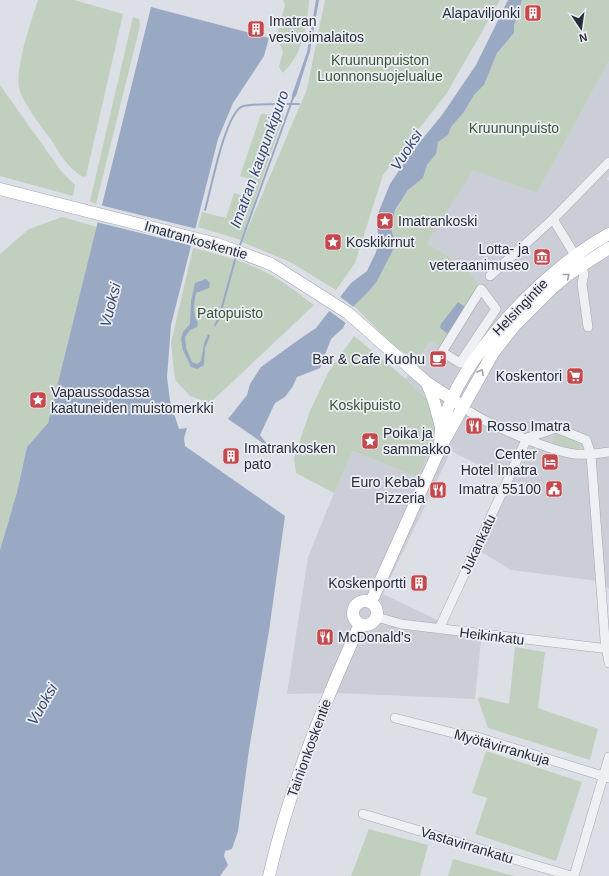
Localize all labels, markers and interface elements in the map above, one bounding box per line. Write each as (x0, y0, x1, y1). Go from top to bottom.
building icon: Alapaviljonki (523, 3, 543, 23)
place label: Alapaviljonki (442, 5, 520, 21)
north arrow (561, 8, 601, 48)
place label: Imatran vesivoimalaitos (269, 13, 364, 45)
building icon: Imatran vesivoimalaitos (246, 19, 266, 39)
text: N (578, 31, 588, 44)
park label: Kruununpuiston Luonnonsuojelualue (317, 52, 443, 84)
water label: Imatran kaupunkipuro (226, 88, 292, 230)
park label: Kruununpuisto (469, 120, 559, 136)
water label: Vuoksi (387, 126, 426, 173)
place icon: Imatrankoski (375, 211, 395, 231)
place label: Imatrankoski (398, 213, 477, 229)
street label: Imatrankoskentie (143, 218, 250, 262)
place icon: Koskikirnut (323, 232, 343, 252)
place label: Koskikirnut (346, 234, 415, 250)
place label: Lotta- ja veteraanimuseo (429, 241, 529, 273)
museum icon: Lotta- ja veteraanimuseo (532, 247, 552, 267)
one-way arrow (563, 273, 570, 280)
street label: Helsingintie (489, 275, 551, 339)
water label: Vuoksi (96, 281, 124, 329)
park label: Patopuisto (197, 305, 263, 321)
cafe icon: Bar & Cafe Kuohu (428, 349, 448, 369)
place label: Bar & Cafe Kuohu (312, 351, 425, 367)
supermarket icon: Koskentori (565, 366, 585, 386)
place label: Koskentori (496, 368, 562, 384)
one-way arrow (476, 369, 484, 376)
place label: Vapaussodassa kaatuneiden muistomerkki (51, 384, 214, 416)
place icon: Vapaussodassa kaatuneiden muistomerkki (28, 390, 48, 410)
park label: Koskipuisto (329, 397, 401, 413)
restaurant icon: Rosso Imatra (464, 416, 484, 436)
place label: Rosso Imatra (487, 418, 570, 434)
place label: Poika ja sammakko (383, 425, 451, 457)
place icon: Poika ja sammakko (360, 431, 380, 451)
place label: Imatrankosken pato (244, 440, 336, 472)
building icon: Imatrankosken pato (221, 446, 241, 466)
place label: Center Hotel Imatra (461, 446, 537, 478)
hotel icon: Center Hotel Imatra (540, 452, 560, 472)
place label: Euro Kebab Pizzeria (351, 474, 425, 506)
public building icon: Imatra 55100 (544, 479, 564, 499)
restaurant icon: Euro Kebab Pizzeria (428, 480, 448, 500)
place label: Imatra 55100 (459, 481, 541, 497)
street label: Jukankatu (457, 512, 499, 576)
building icon: Koskenportti (409, 573, 429, 593)
place label: Koskenportti (328, 575, 406, 591)
street label: Heikinkatu (459, 624, 525, 648)
restaurant icon: McDonald's (315, 627, 335, 647)
place label: McDonald's (338, 629, 411, 645)
water label: Vuoksi (23, 680, 61, 728)
street label: Tainionkoskentie (284, 696, 334, 799)
street label: Myötävirrankuja (452, 726, 552, 768)
street label: Vastavirrankatu (419, 823, 515, 867)

